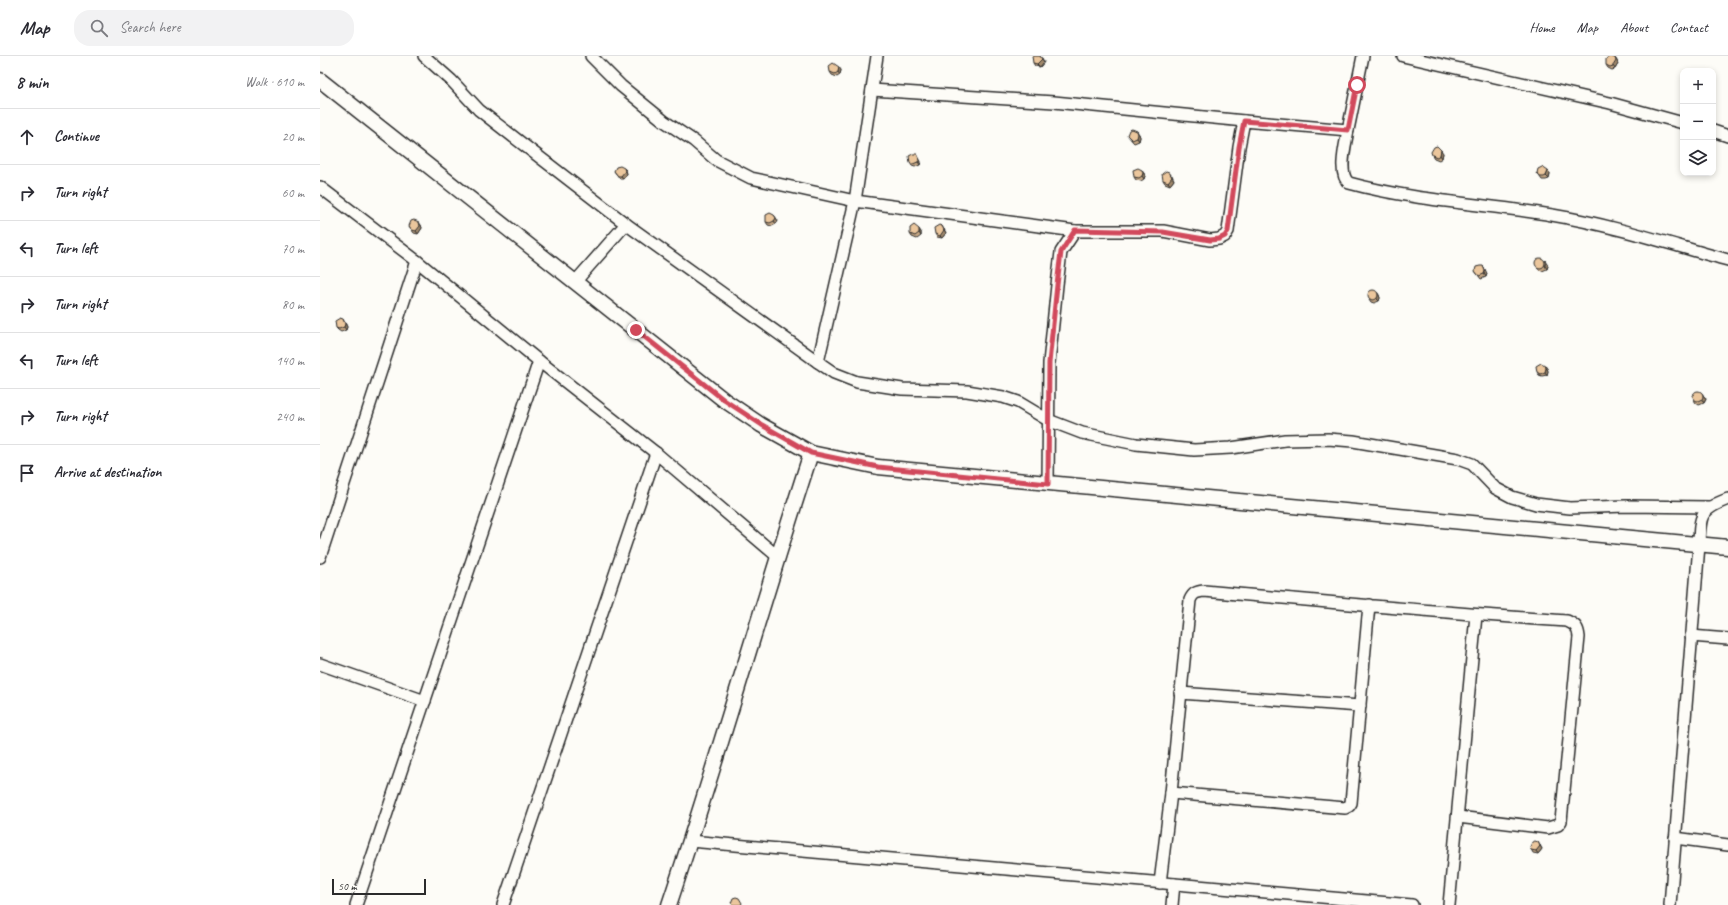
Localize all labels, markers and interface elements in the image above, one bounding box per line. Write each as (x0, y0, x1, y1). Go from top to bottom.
search box (74, 10, 354, 46)
text: Map (20, 16, 50, 40)
icon: search (88, 17, 110, 39)
text: Search here (120, 18, 181, 37)
text: Home (1529, 19, 1555, 36)
text: Map (1577, 19, 1598, 36)
text: About (1620, 19, 1648, 36)
text: Contact (1670, 19, 1708, 36)
map controls (1680, 68, 1716, 176)
button: + (1680, 68, 1716, 104)
text: 8 min (16, 72, 49, 93)
text: Walk · 610 m (245, 74, 304, 90)
route start (1348, 76, 1366, 94)
button: − (1680, 104, 1716, 140)
icon: ahead (16, 126, 38, 148)
text: Continue (54, 127, 99, 146)
text: 20 m (282, 129, 304, 145)
button: layers (1680, 140, 1716, 176)
icon: right (16, 182, 38, 204)
text: Turn right (54, 183, 107, 202)
text: 60 m (282, 185, 304, 201)
icon: left (16, 238, 38, 260)
text: Turn left (54, 239, 97, 258)
text: 70 m (282, 241, 304, 257)
icon: right (16, 294, 38, 316)
text: Turn right (54, 295, 107, 314)
text: 80 m (282, 297, 304, 313)
route end (627, 321, 645, 339)
icon: left (16, 350, 38, 372)
text: Turn left (54, 351, 97, 370)
text: 140 m (276, 353, 304, 369)
icon: right (16, 406, 38, 428)
text: Turn right (54, 407, 107, 426)
text: 240 m (276, 409, 304, 425)
icon: arrive (16, 462, 38, 484)
text: Arrive at destination (54, 463, 161, 482)
scale bar (332, 877, 426, 896)
text: 50 m (338, 879, 357, 893)

